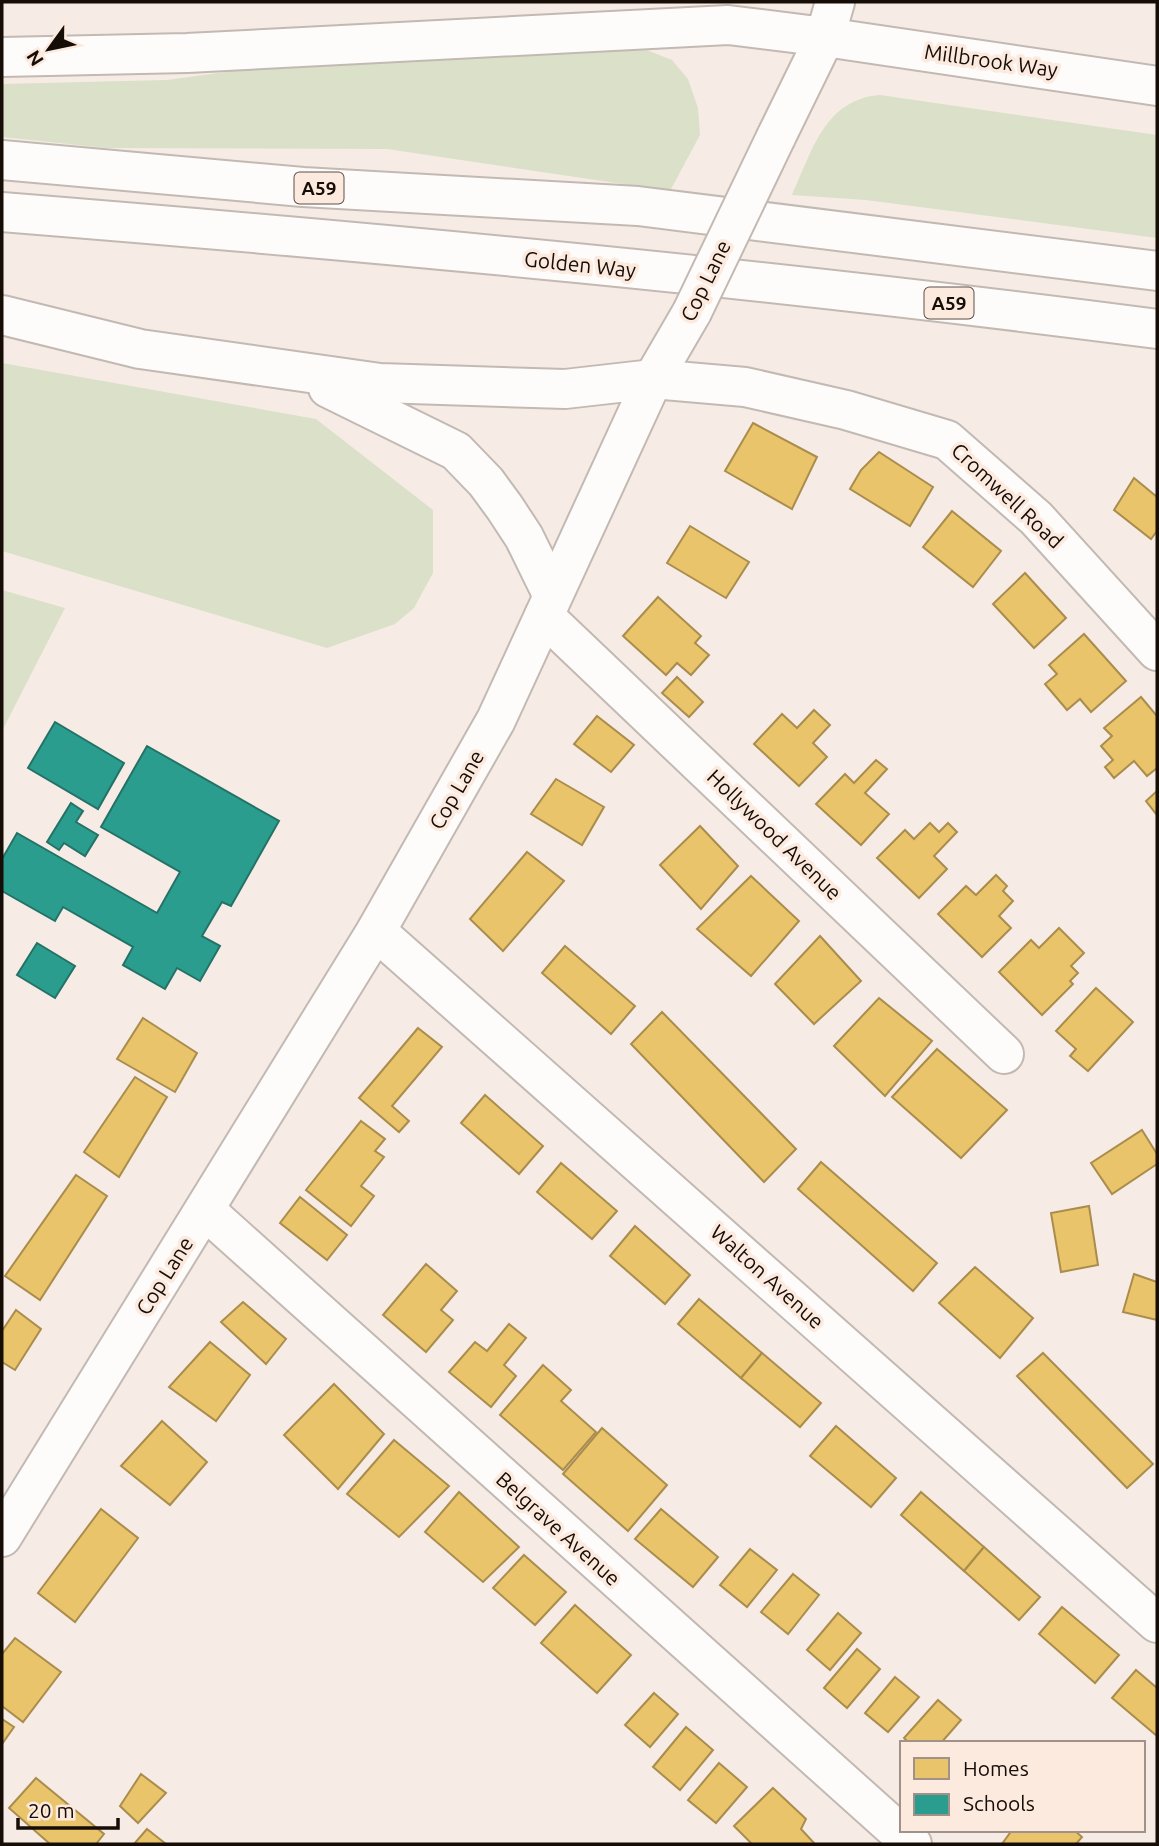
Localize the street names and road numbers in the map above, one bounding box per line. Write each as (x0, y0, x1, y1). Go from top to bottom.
street label: Millbrook Way (923, 39, 1059, 81)
road number: A59 (294, 172, 344, 204)
street label: Cop Lane (675, 236, 735, 325)
street label: Golden Way (523, 246, 637, 282)
road number: A59 (925, 288, 974, 318)
street label: Cromwell Road (947, 438, 1068, 553)
street label: Cop Lane (424, 746, 488, 833)
street label: Hollywood Avenue (703, 764, 847, 904)
street label: Walton Avenue (706, 1219, 829, 1333)
street label: Cop Lane (131, 1232, 197, 1319)
street label: Belgrave Avenue (492, 1466, 626, 1590)

